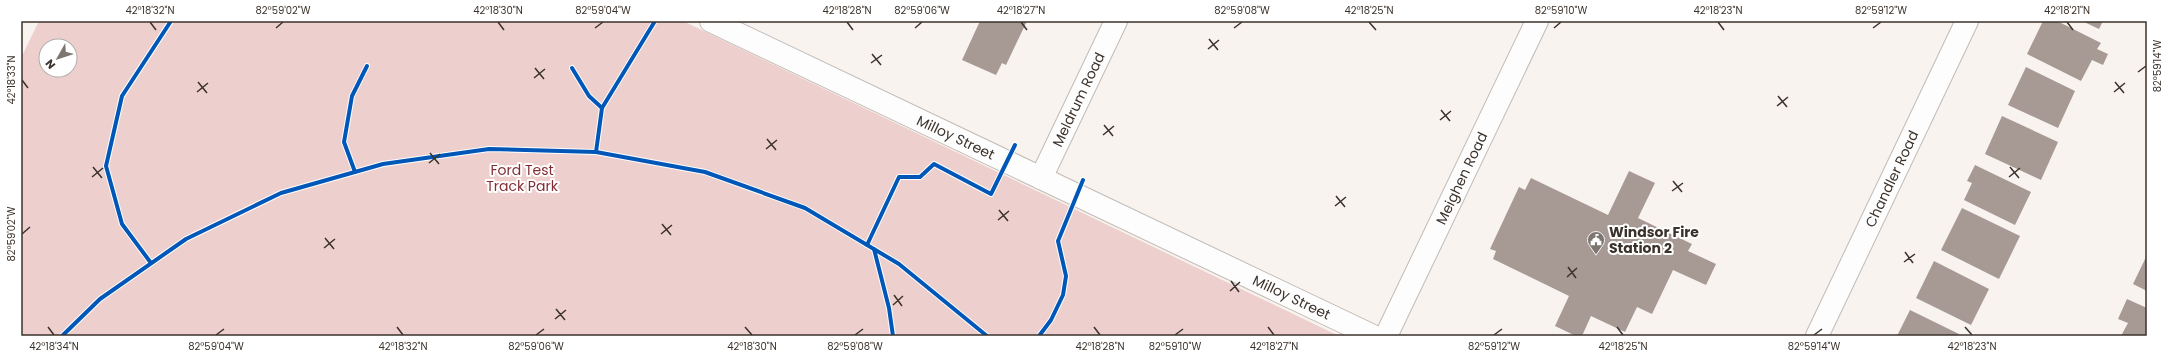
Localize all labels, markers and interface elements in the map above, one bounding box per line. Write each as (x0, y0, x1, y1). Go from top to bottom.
text: 42°18'32"N (126, 3, 174, 18)
text: 82°59'02"W (255, 3, 311, 18)
text: 42°18'30"N (473, 3, 523, 18)
text: 82°59'04"W (575, 3, 631, 18)
text: 42°18'28"N (822, 3, 872, 18)
text: 82°59'06"W (894, 3, 950, 18)
text: 42°18'27"N (997, 3, 1045, 18)
text: 82°59'08"W (1214, 3, 1270, 18)
text: 42°18'25"N (1344, 3, 1394, 18)
text: 82°59'10"W (1535, 3, 1587, 18)
text: 42°18'23"N (1694, 3, 1742, 18)
text: 82°59'12"W (1855, 3, 1907, 18)
text: 42°18'21"N (2044, 3, 2090, 18)
north arrow (38, 38, 78, 78)
text: 82°59'14"W (2150, 40, 2165, 92)
street label: Meldrum Road (1047, 49, 1110, 150)
text: 42°18'33"N (4, 56, 19, 104)
text: N (41, 56, 59, 73)
street label: Milloy Street (913, 110, 998, 165)
street label: Chandler Road (1860, 127, 1923, 231)
street label: Meighen Road (1431, 129, 1492, 228)
park label: Ford Test Track Park (486, 160, 559, 196)
text: 82°59'02"W (4, 206, 19, 262)
place label: Windsor Fire Station 2 (1609, 222, 1699, 258)
public building icon: Windsor Fire Station 2 (1586, 230, 1606, 255)
street label: Milloy Street (1249, 270, 1334, 324)
text: 42°18'34"N (29, 339, 79, 354)
text: 82°59'04"W (188, 339, 244, 354)
text: 42°18'32"N (379, 339, 427, 354)
text: 82°59'06"W (508, 339, 564, 354)
text: 42°18'30"N (727, 339, 777, 354)
text: 82°59'08"W (827, 339, 883, 354)
text: 42°18'28"N (1075, 339, 1125, 354)
text: 82°59'10"W (1149, 339, 1201, 354)
text: 42°18'27"N (1250, 339, 1298, 354)
text: 82°59'12"W (1468, 339, 1520, 354)
text: 42°18'25"N (1598, 339, 1648, 354)
text: 82°59'14"W (1788, 339, 1840, 354)
text: 42°18'23"N (1948, 339, 1996, 354)

